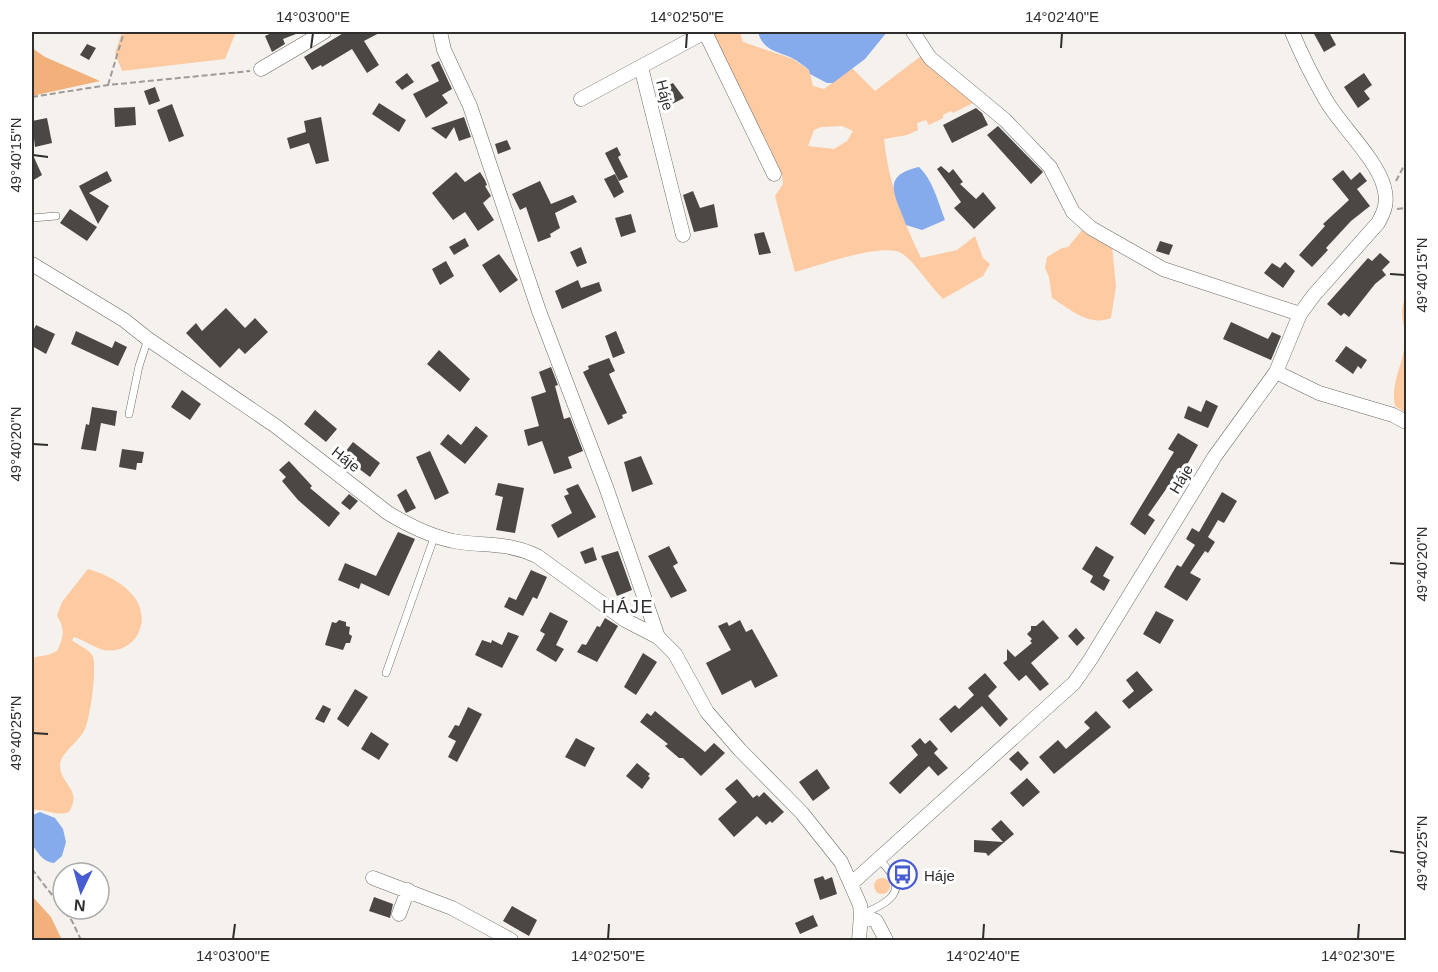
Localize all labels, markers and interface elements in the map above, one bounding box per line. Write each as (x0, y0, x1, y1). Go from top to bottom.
text: 14°03'00"E (276, 8, 350, 25)
text: 14°02'50"E (650, 8, 724, 25)
text: 14°02'40"E (1025, 8, 1099, 25)
street label: Háje (653, 78, 677, 112)
text: 49°40'15"N (7, 117, 24, 193)
text: 49°40'15"N (1413, 237, 1430, 313)
text: 49°40'20"N (7, 406, 24, 482)
street label: Háje (329, 443, 363, 475)
street label: Háje (1166, 461, 1196, 497)
text: 49°40'20"N (1413, 526, 1430, 602)
district label: HÁJE (602, 597, 654, 617)
text: 49°40'25"N (7, 695, 24, 771)
text: 49°40'25"N (1413, 815, 1430, 891)
bus stop icon: Háje (887, 859, 919, 891)
north arrow (51, 861, 111, 921)
place label: Háje (924, 867, 955, 884)
text: N (73, 896, 86, 914)
text: 14°03'00"E (196, 947, 270, 964)
text: 14°02'50"E (571, 947, 645, 964)
text: 14°02'40"E (946, 947, 1020, 964)
text: 14°02'30"E (1321, 947, 1395, 964)

